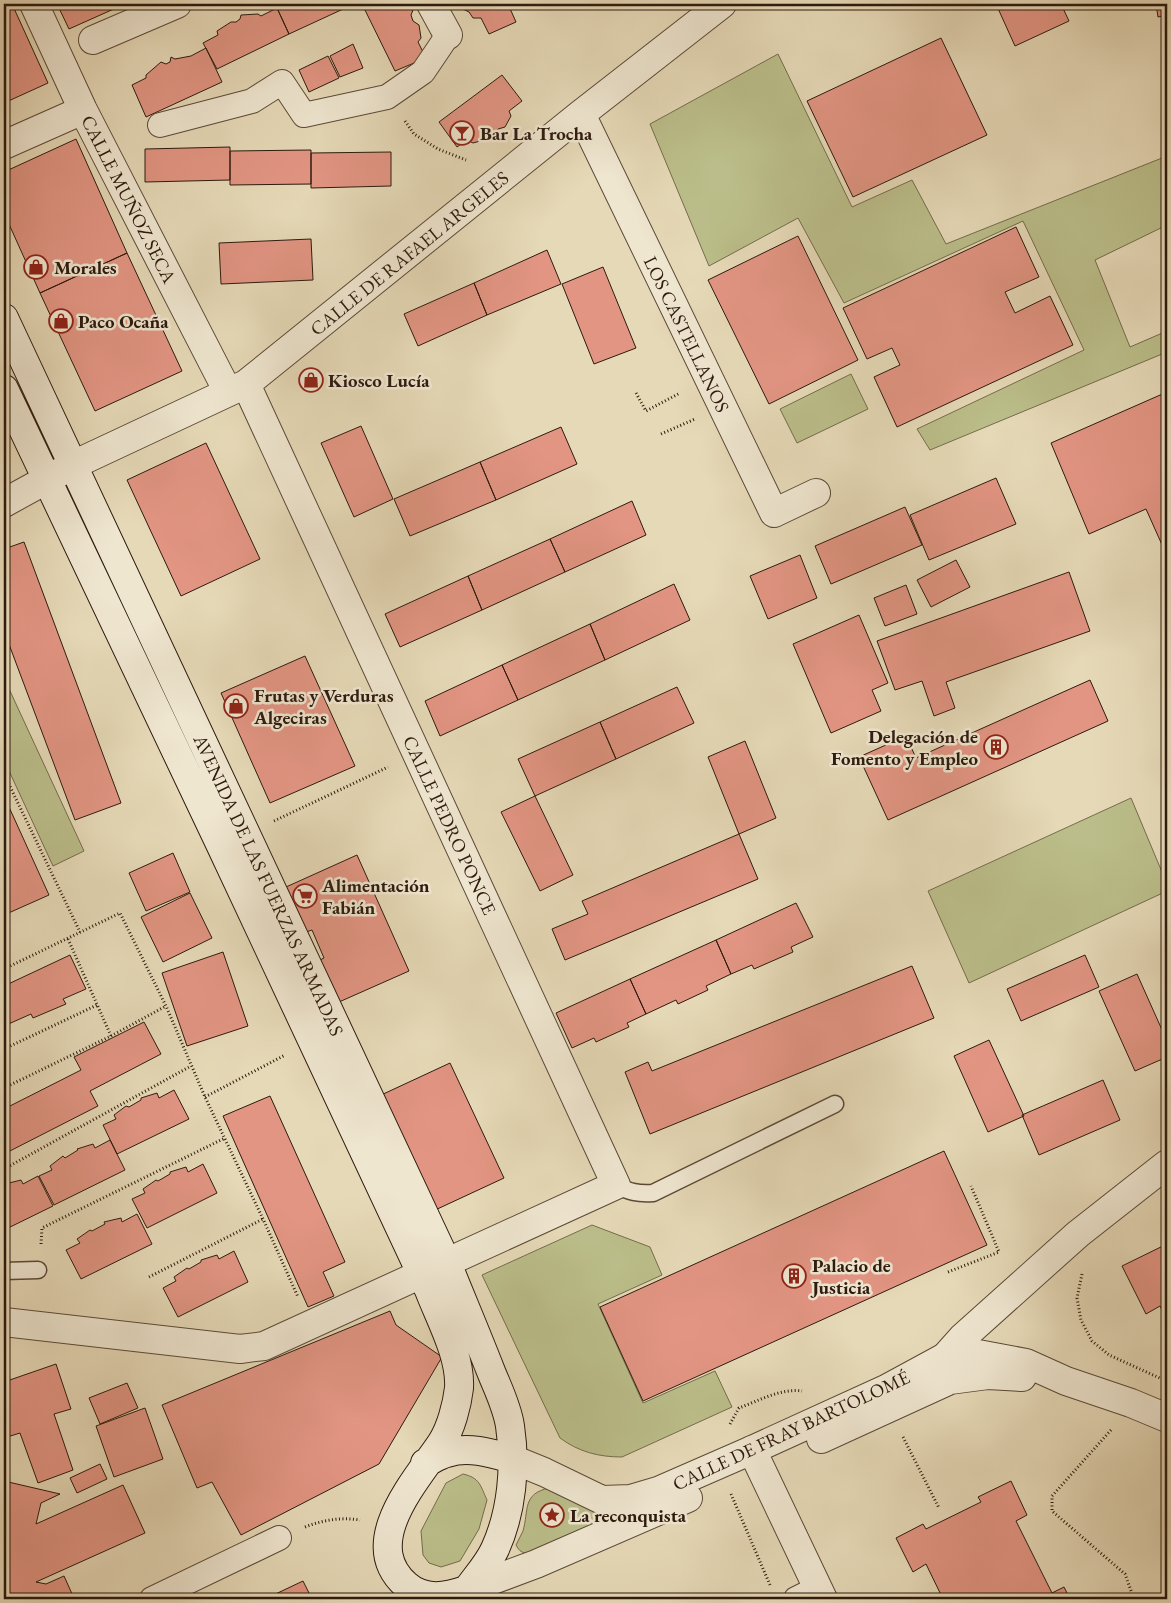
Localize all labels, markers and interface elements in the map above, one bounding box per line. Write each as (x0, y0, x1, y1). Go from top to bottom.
street label: CALLE MUÑOZ SECA (75, 111, 182, 288)
bar icon: Bar La Trocha (449, 120, 475, 146)
place label: Bar La Trocha (480, 121, 593, 146)
street label: CALLE DE RAFAEL ARGELES (305, 165, 514, 341)
street label: LOS CASTELLANOS (638, 252, 735, 417)
shop icon: Morales (23, 254, 49, 280)
place label: Morales (54, 255, 117, 280)
shop icon: Paco Ocaña (48, 308, 74, 334)
place label: Paco Ocaña (78, 309, 169, 334)
shop icon: Kiosco Lucía (298, 367, 324, 393)
place label: Kiosco Lucía (328, 368, 430, 393)
place label: Frutas y Verduras Algeciras (253, 683, 394, 730)
shop icon: Frutas y Verduras Algeciras (223, 693, 249, 719)
place label: Delegación de Fomento y Empleo (831, 724, 978, 771)
street label: AVENIDA DE LAS FUERZAS ARMADAS (187, 730, 350, 1040)
street label: CALLE PEDRO PONCE (397, 732, 502, 919)
building icon: Delegación de Fomento y Empleo (983, 734, 1009, 760)
place label: Alimentación Fabián (321, 873, 430, 920)
supermarket icon: Alimentación Fabián (292, 883, 318, 909)
place label: Palacio de Justicia (810, 1253, 891, 1300)
building icon: Palacio de Justicia (781, 1263, 807, 1289)
street label: CALLE DE FRAY BARTOLOMÉ (669, 1364, 914, 1497)
place icon: La reconquista (539, 1502, 565, 1528)
place label: La reconquista (570, 1503, 687, 1528)

